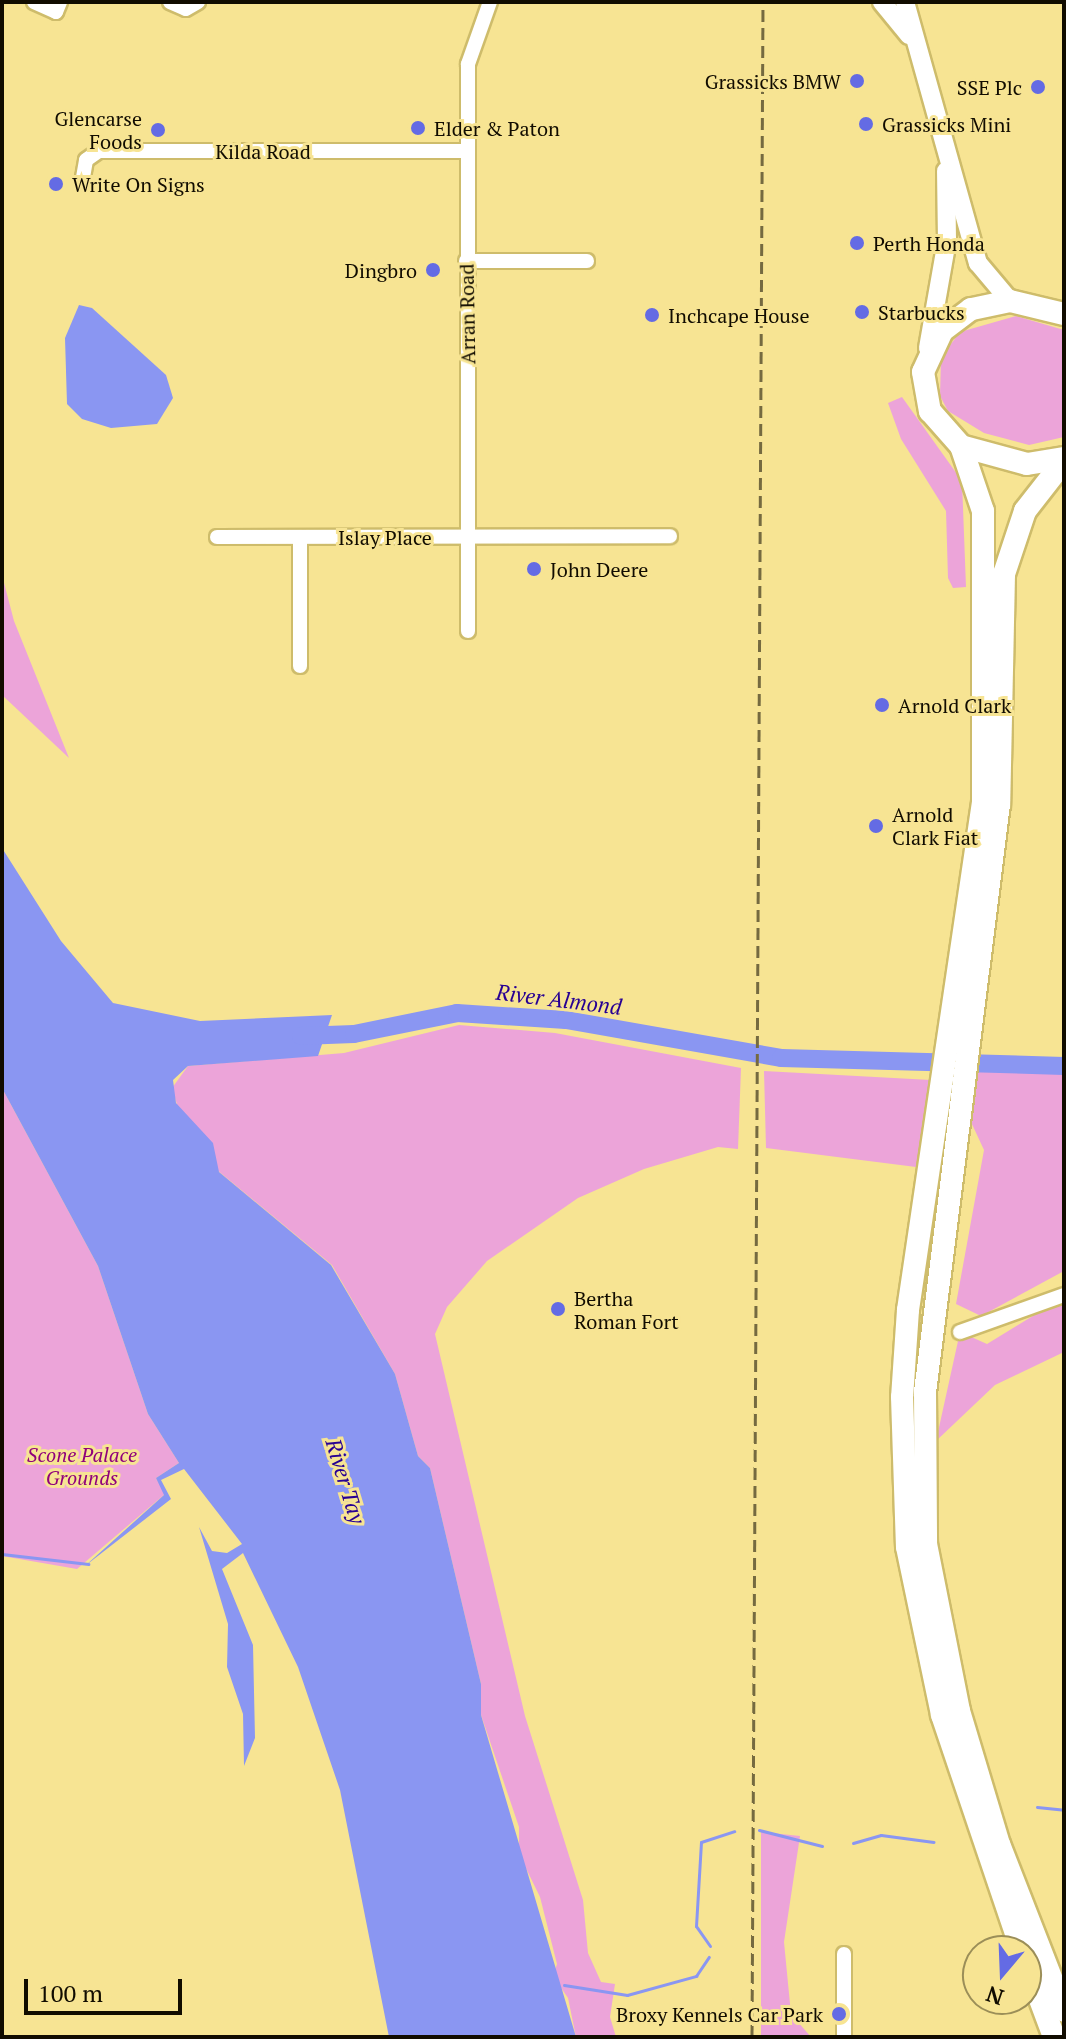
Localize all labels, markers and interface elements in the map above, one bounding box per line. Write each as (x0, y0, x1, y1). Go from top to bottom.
place label: Grassicks BMW (705, 69, 841, 93)
marker: Grassicks BMW (848, 72, 866, 90)
place label: SSE Plc (957, 75, 1022, 99)
marker: SSE Plc (1029, 78, 1047, 96)
place label: Glencarse Foods (54, 106, 142, 153)
place label: Grassicks Mini (882, 112, 1011, 136)
marker: Grassicks Mini (857, 115, 875, 133)
place label: Elder & Paton (434, 116, 560, 140)
marker: Elder & Paton (409, 119, 427, 137)
marker: Glencarse Foods (149, 121, 167, 139)
street label: Kilda Road (215, 139, 311, 163)
place label: Write On Signs (72, 172, 205, 196)
marker: Write On Signs (47, 175, 65, 193)
place label: Perth Honda (873, 231, 985, 255)
marker: Perth Honda (848, 234, 866, 252)
place label: Dingbro (345, 258, 417, 282)
marker: Dingbro (424, 261, 442, 279)
street label: Arran Road (454, 264, 480, 364)
place label: Starbucks (878, 300, 965, 324)
place label: Inchcape House (668, 303, 809, 327)
marker: Starbucks (853, 303, 871, 321)
marker: Inchcape House (643, 306, 661, 324)
street label: Islay Place (338, 525, 432, 549)
place label: John Deere (550, 557, 648, 581)
marker: John Deere (525, 560, 543, 578)
place label: Arnold Clark (898, 693, 1011, 717)
marker: Arnold Clark (873, 696, 891, 714)
place label: Arnold Clark Fiat (892, 802, 978, 849)
marker: Arnold Clark Fiat (867, 817, 885, 835)
water label: River Almond (494, 978, 624, 1020)
place label: Bertha Roman Fort (574, 1286, 679, 1333)
marker: Bertha Roman Fort (549, 1300, 567, 1318)
water label: River Tay (321, 1435, 371, 1527)
park label: Scone Palace Grounds (27, 1443, 137, 1490)
north arrow (962, 1935, 1042, 2015)
scale bar (28, 1963, 186, 2013)
text: 100 m (38, 1977, 103, 2009)
text: N (982, 1980, 1007, 2013)
place label: Broxy Kennels Car Park (616, 2002, 823, 2026)
marker: Broxy Kennels Car Park (830, 2005, 848, 2023)

